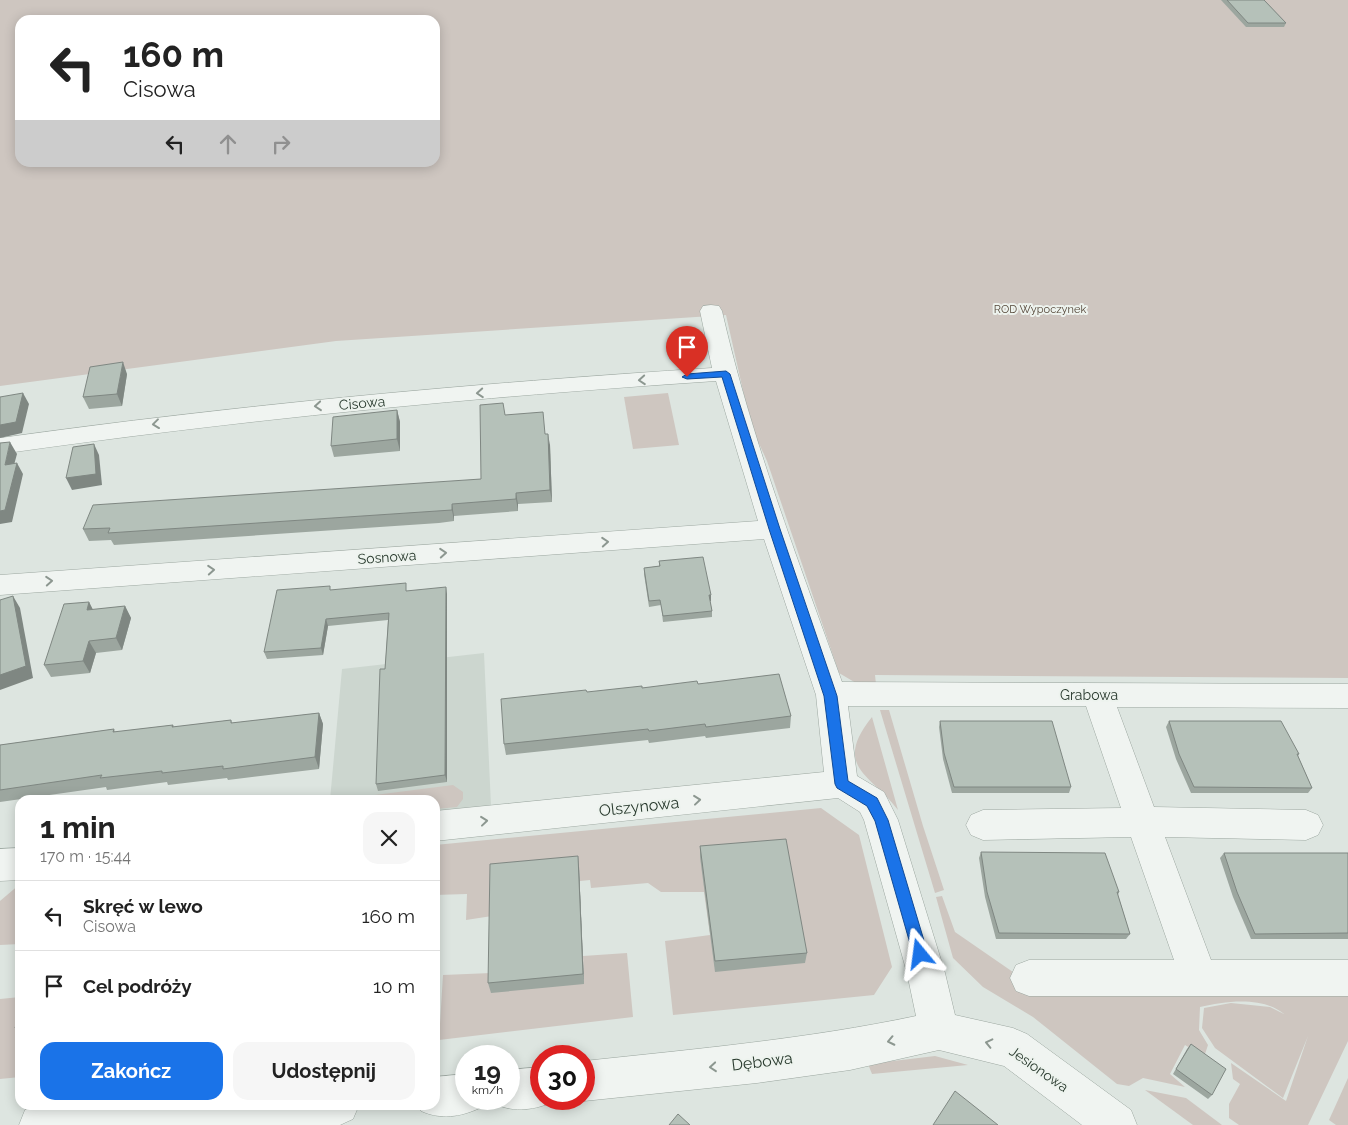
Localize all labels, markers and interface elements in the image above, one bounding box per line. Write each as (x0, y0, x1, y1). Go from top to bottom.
text: 160 m (123, 34, 224, 75)
icon: left (40, 35, 105, 100)
text: Cisowa (123, 76, 196, 102)
icon: left (161, 130, 189, 158)
icon: ahead (214, 130, 242, 158)
icon: right (267, 130, 295, 158)
park label: ROD Wypoczynek (994, 303, 1086, 316)
pin (666, 326, 708, 377)
icon: arrive (673, 333, 701, 361)
one-way arrow (638, 374, 646, 385)
one-way arrow (476, 387, 484, 398)
street label: Cisowa (338, 393, 386, 413)
one-way arrow (314, 401, 322, 412)
one-way arrow (152, 418, 160, 429)
one-way arrow (601, 537, 609, 548)
street label: Sosnowa (357, 547, 417, 567)
one-way arrow (439, 548, 447, 559)
one-way arrow (207, 564, 215, 575)
one-way arrow (45, 576, 53, 587)
street label: Grabowa (1060, 687, 1118, 703)
street label: Olszynowa (598, 793, 680, 820)
one-way arrow (694, 794, 702, 805)
text: 1 min (40, 810, 116, 845)
button: close (363, 812, 415, 864)
one-way arrow (480, 816, 488, 827)
text: 170 m · 15:44 (40, 847, 131, 866)
text: Skręć w lewo (83, 895, 203, 917)
icon: left (40, 902, 68, 930)
text: 160 m (361, 905, 415, 927)
text: Cisowa (83, 917, 136, 936)
position arrow (893, 927, 945, 979)
icon: arrive (40, 972, 68, 1000)
text: Cel podróży (83, 975, 192, 997)
text: 10 m (373, 975, 415, 997)
one-way arrow (887, 1035, 896, 1046)
one-way arrow (984, 1038, 993, 1048)
button: Zakończ (40, 1042, 223, 1100)
button: Udostępnij (233, 1042, 415, 1100)
street label: Jesionowa (1007, 1043, 1071, 1095)
speed limit sign: 30 (530, 1045, 595, 1110)
street label: Dębowa (730, 1048, 794, 1075)
text: 19 (474, 1056, 501, 1086)
one-way arrow (709, 1061, 717, 1072)
text: km/h (472, 1083, 503, 1097)

